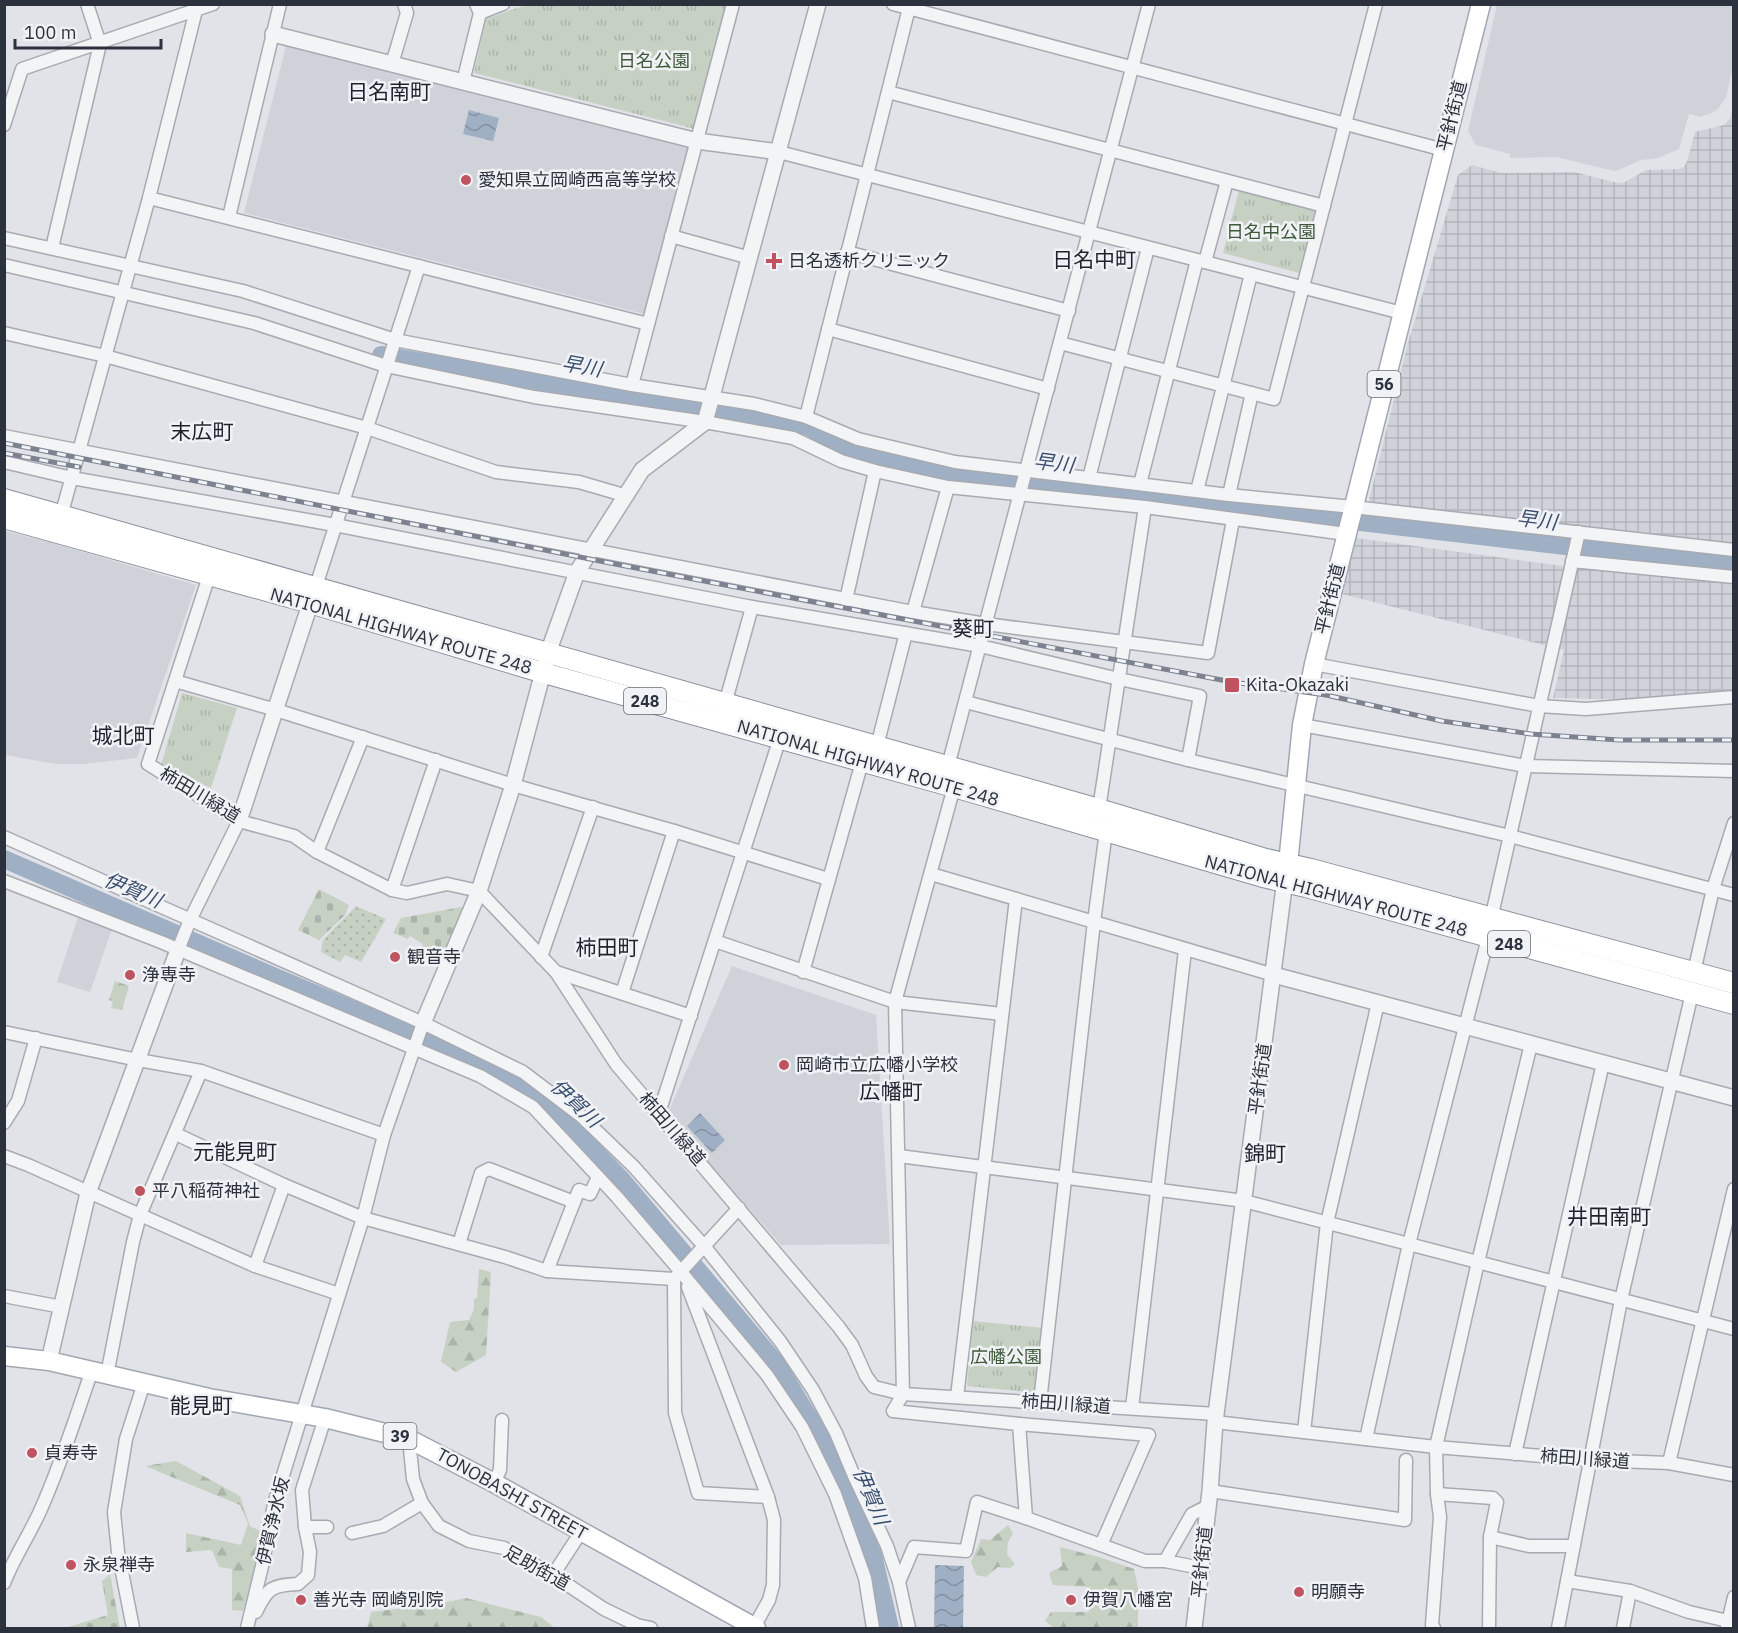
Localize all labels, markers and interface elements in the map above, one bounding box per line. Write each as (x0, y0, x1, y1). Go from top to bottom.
scale bar (15, 12, 160, 50)
text: 100 m (24, 21, 76, 44)
park label: 日名公園 (618, 49, 690, 72)
district label: 日名南町 (347, 77, 431, 105)
street label: 平針街道 (1432, 78, 1471, 154)
place label: 愛知県立岡崎西高等学校 (478, 168, 676, 191)
marker: 愛知県立岡崎西高等学校 (459, 173, 473, 187)
park label: 日名中公園 (1226, 220, 1316, 243)
district label: 日名中町 (1052, 245, 1136, 273)
place label: 日名透析クリニック (788, 249, 950, 272)
marker: 日名透析クリニック (765, 252, 783, 270)
water label: 早川 (560, 349, 606, 383)
road number: 56 (1368, 371, 1400, 397)
district label: 末広町 (171, 417, 234, 445)
water label: 早川 (1033, 447, 1078, 479)
water label: 早川 (1516, 504, 1561, 536)
street label: 平針街道 (1310, 561, 1349, 637)
street label: NATIONAL HIGHWAY ROUTE 248 (268, 582, 535, 679)
district label: 葵町 (952, 614, 994, 642)
place label: Kita-Okazaki (1246, 673, 1349, 696)
marker: Kita-Okazaki (1223, 676, 1241, 694)
road number: 248 (624, 688, 666, 714)
street label: NATIONAL HIGHWAY ROUTE 248 (735, 714, 1002, 811)
district label: 城北町 (92, 721, 155, 749)
street label: 柿田川緑道 (156, 762, 245, 828)
street label: NATIONAL HIGHWAY ROUTE 248 (1202, 849, 1470, 942)
water label: 伊賀川 (100, 865, 168, 914)
road number: 248 (1488, 931, 1530, 957)
district label: 柿田町 (576, 933, 639, 961)
place label: 観音寺 (407, 945, 461, 968)
marker: 観音寺 (388, 950, 402, 964)
place label: 浄専寺 (142, 963, 196, 986)
marker: 浄専寺 (123, 968, 137, 982)
street label: 平針街道 (1243, 1042, 1276, 1116)
place label: 岡崎市立広幡小学校 (796, 1053, 958, 1076)
marker: 岡崎市立広幡小学校 (777, 1058, 791, 1072)
water label: 伊賀川 (545, 1072, 609, 1134)
district label: 広幡町 (860, 1077, 923, 1105)
street label: 柿田川緑道 (634, 1087, 711, 1170)
district label: 元能見町 (193, 1137, 277, 1165)
district label: 錦町 (1244, 1139, 1286, 1167)
place label: 平八稲荷神社 (152, 1179, 260, 1202)
marker: 平八稲荷神社 (133, 1184, 147, 1198)
district label: 井田南町 (1567, 1202, 1651, 1230)
park label: 広幡公園 (970, 1345, 1042, 1368)
street label: 柿田川緑道 (1020, 1389, 1112, 1418)
district label: 能見町 (170, 1391, 233, 1419)
road number: 39 (384, 1423, 416, 1449)
place label: 貞寿寺 (44, 1441, 98, 1464)
street label: TONOBASHI STREET (433, 1442, 592, 1545)
street label: 柿田川緑道 (1539, 1444, 1631, 1473)
marker: 貞寿寺 (25, 1446, 39, 1460)
water label: 伊賀川 (847, 1463, 896, 1531)
street label: 伊賀浄水坂 (251, 1474, 294, 1567)
street label: 平針街道 (1186, 1525, 1217, 1599)
street label: 足助街道 (500, 1540, 574, 1595)
place label: 永泉禅寺 (83, 1553, 155, 1576)
marker: 永泉禅寺 (64, 1558, 78, 1572)
place label: 明願寺 (1311, 1580, 1365, 1603)
marker: 明願寺 (1292, 1585, 1306, 1599)
place label: 善光寺 岡崎別院 (313, 1588, 443, 1611)
place label: 伊賀八幡宮 (1083, 1588, 1173, 1611)
marker: 善光寺 岡崎別院 (294, 1593, 308, 1607)
marker: 伊賀八幡宮 (1064, 1593, 1078, 1607)

